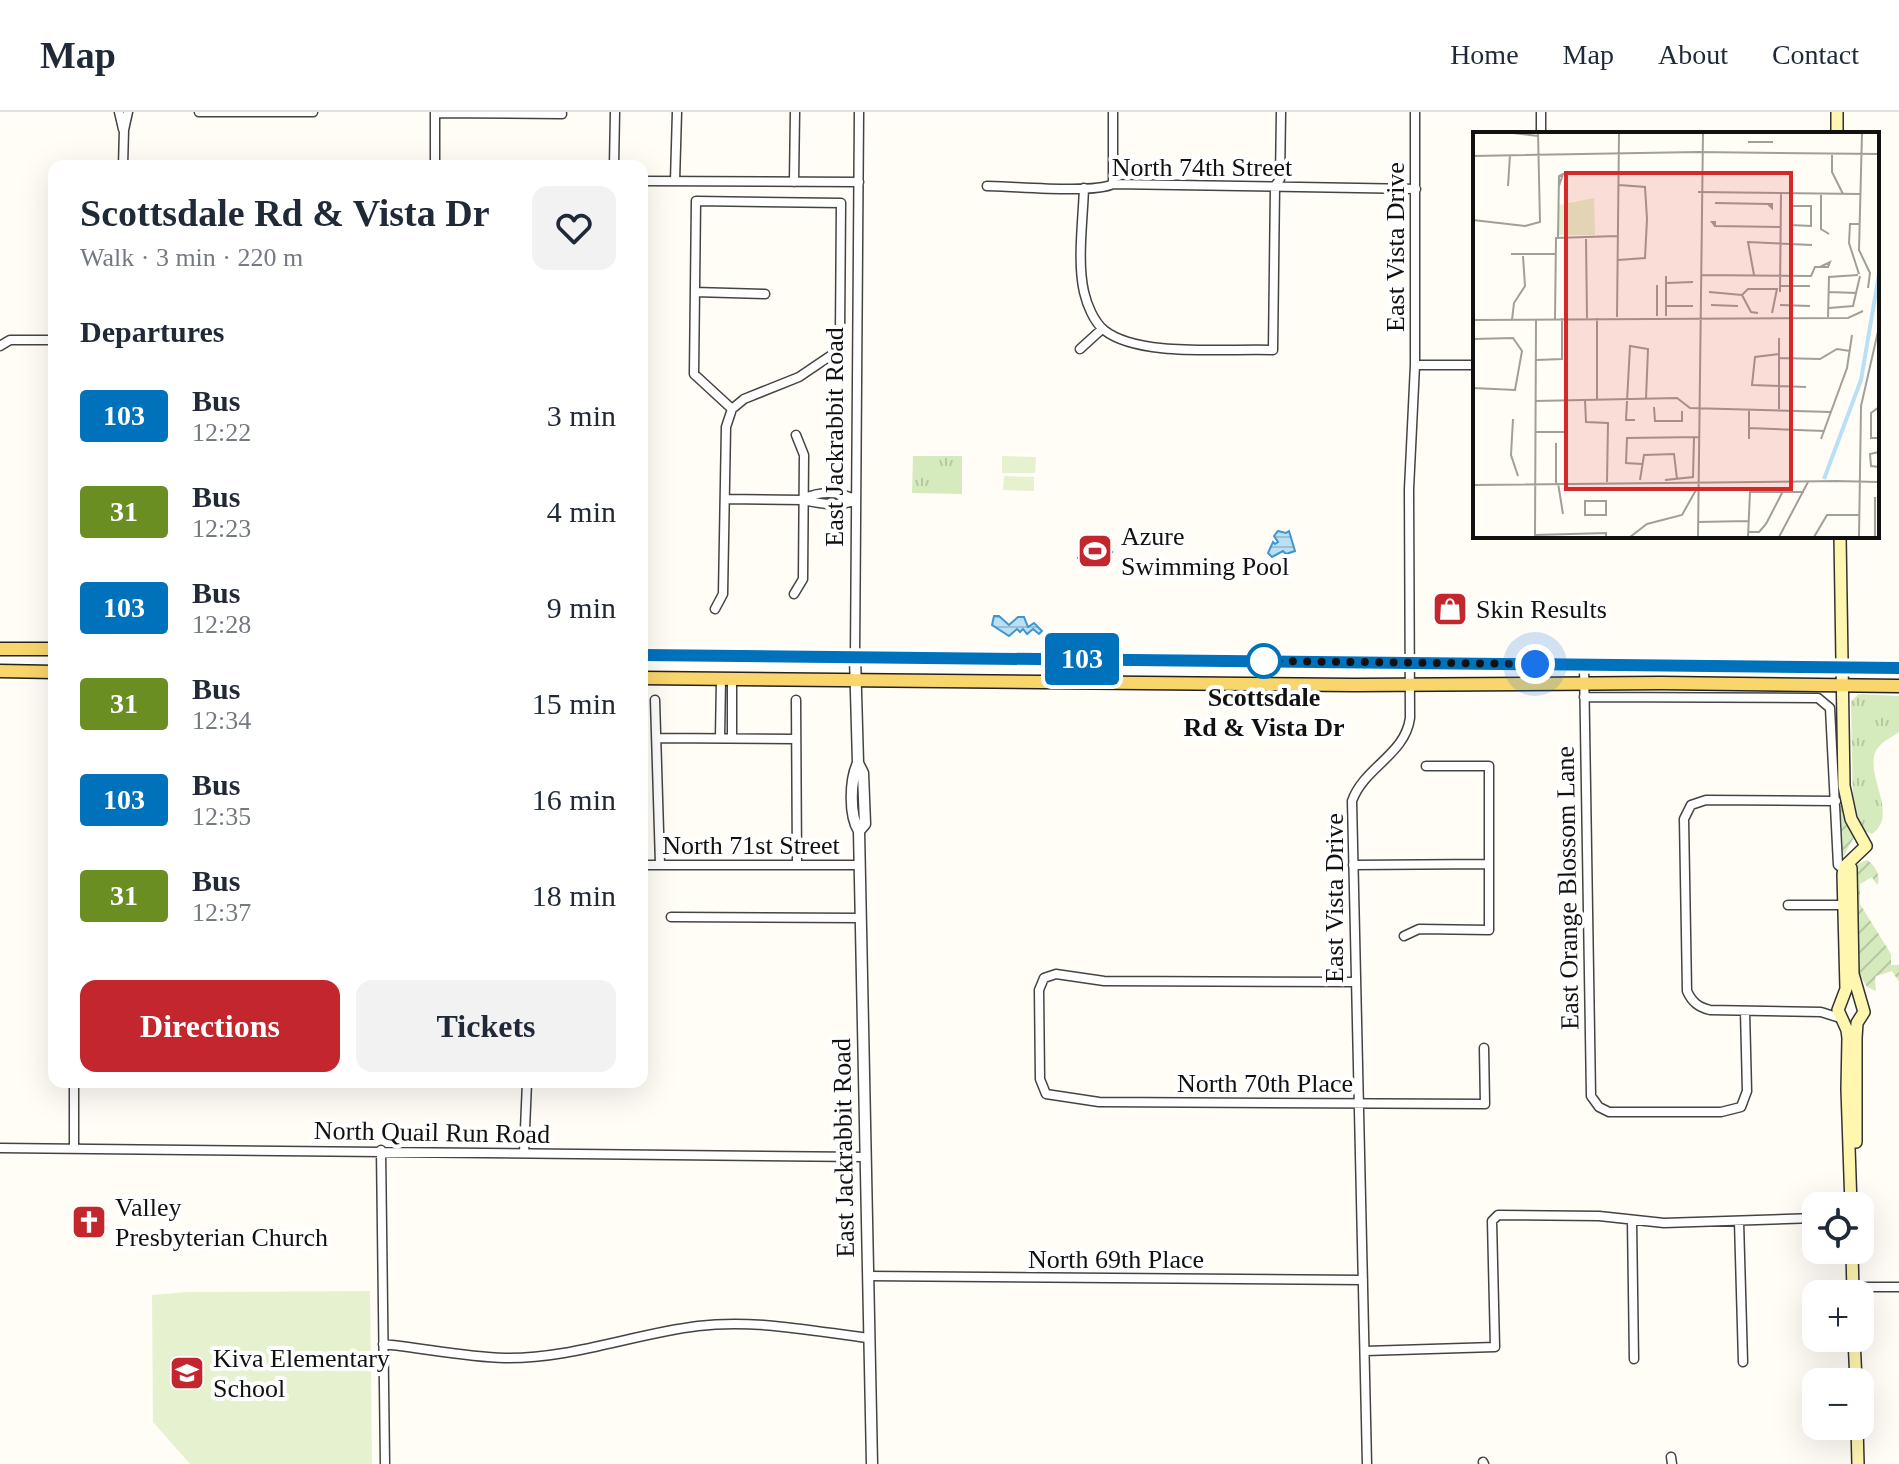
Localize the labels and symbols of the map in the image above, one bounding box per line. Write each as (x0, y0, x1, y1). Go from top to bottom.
inset map (1473, 132, 1879, 538)
street label: North 74th Street (1112, 153, 1293, 182)
street label: East Vista Drive (1381, 162, 1410, 332)
street label: East Jackrabbit Road (820, 327, 849, 547)
place label: Azure Swimming Pool (1121, 522, 1289, 581)
sports icon: Azure Swimming Pool (1076, 532, 1114, 570)
shop icon: Skin Results (1431, 590, 1469, 628)
place label: Skin Results (1476, 595, 1607, 624)
line badge: 103 (1036, 633, 1128, 685)
marker: Scottsdale Rd & Vista Dr (1247, 644, 1281, 678)
your location (1515, 644, 1555, 684)
place label: Scottsdale Rd & Vista Dr (1183, 683, 1345, 742)
street label: East Orange Blossom Lane (1551, 746, 1584, 1030)
street label: East Vista Drive (1320, 813, 1349, 983)
street label: North 71st Street (662, 831, 841, 860)
street label: East Jackrabbit Road (827, 1038, 860, 1258)
street label: North 70th Place (1177, 1069, 1353, 1098)
street label: North Quail Run Road (314, 1116, 550, 1149)
place label: Valley Presbyterian Church (115, 1193, 328, 1252)
church icon: Valley Presbyterian Church (70, 1203, 108, 1241)
street label: North 69th Place (1028, 1245, 1204, 1274)
place label: Kiva Elementary School (213, 1344, 390, 1403)
school or university icon: Kiva Elementary School (168, 1354, 206, 1392)

